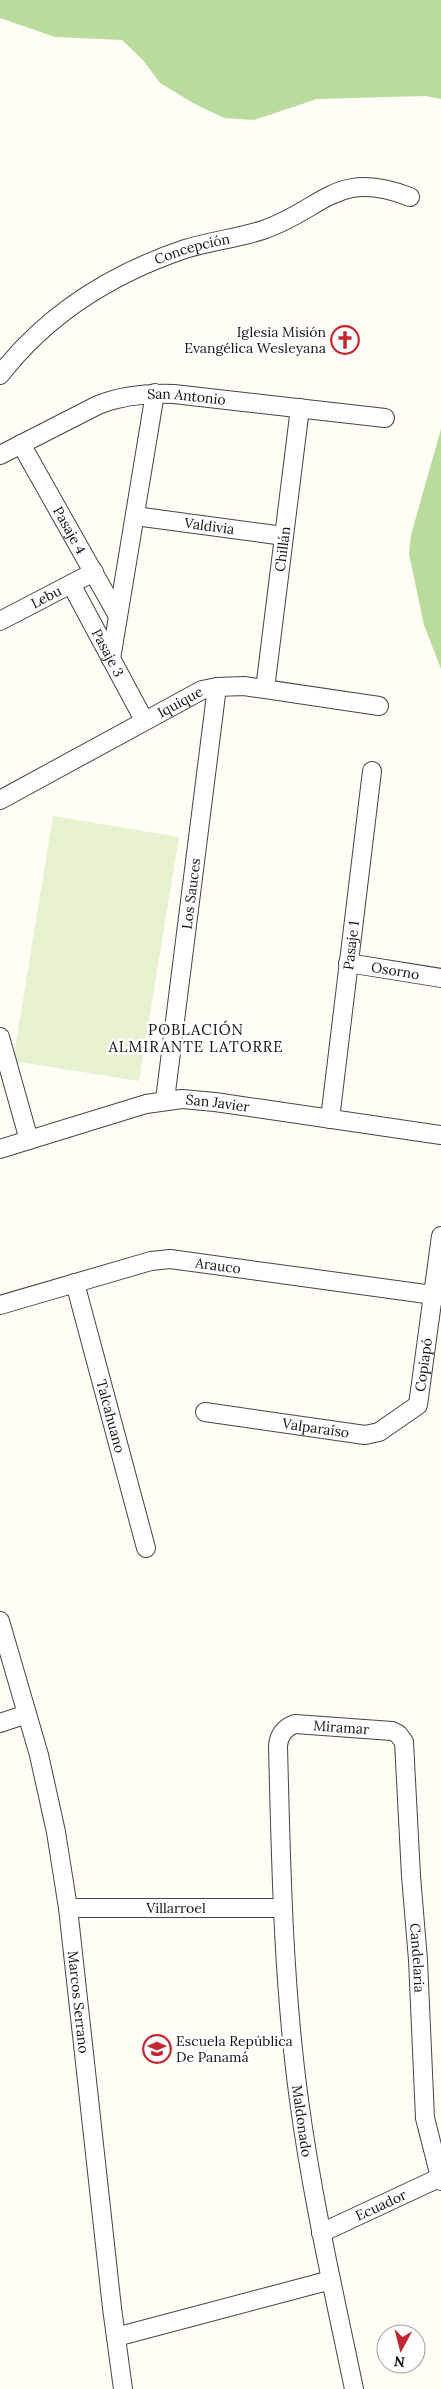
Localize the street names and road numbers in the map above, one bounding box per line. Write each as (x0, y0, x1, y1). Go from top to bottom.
street label: Concepción (152, 230, 232, 269)
street label: San Antonio (147, 385, 227, 409)
street label: Pasaje 4 (49, 503, 90, 558)
street label: Valdivia (182, 514, 236, 538)
street label: Chillán (271, 525, 294, 573)
street label: Lebu (28, 582, 65, 612)
street label: Pasaje 3 (88, 626, 128, 680)
street label: Iquique (154, 682, 206, 722)
street label: Los Sauces (178, 857, 204, 930)
street label: Pasaje 1 (339, 920, 363, 971)
street label: Osorno (370, 958, 421, 983)
street label: San Javier (185, 1090, 251, 1116)
street label: Arauco (193, 1253, 242, 1278)
street label: Copiapó (411, 1337, 436, 1393)
street label: Talcahuano (92, 1378, 129, 1455)
street label: Valparaíso (280, 1414, 350, 1442)
street label: Miramar (313, 1716, 370, 1738)
street label: Villarroel (145, 1899, 206, 1917)
street label: Candelaria (406, 1922, 428, 1993)
street label: Marcos Serrano (64, 1950, 93, 2054)
street label: Maldonado (288, 2084, 316, 2158)
street label: Ecuador (352, 2185, 409, 2225)

